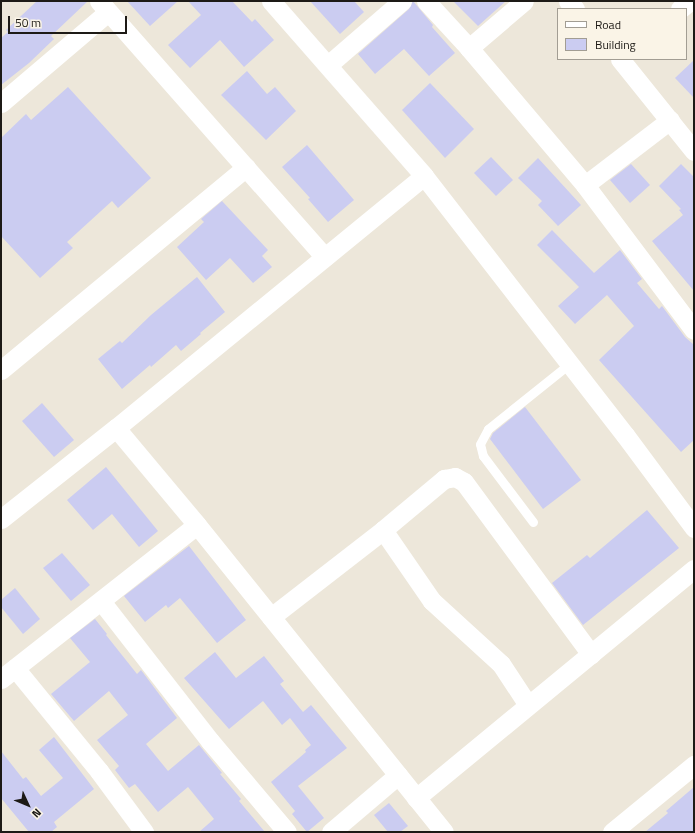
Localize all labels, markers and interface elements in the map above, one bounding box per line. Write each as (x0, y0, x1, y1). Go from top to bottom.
scale bar (10, 8, 129, 34)
legend (557, 8, 687, 60)
text: 50 m (15, 13, 41, 32)
text: Road (595, 15, 621, 34)
text: Building (595, 35, 636, 54)
north arrow (8, 785, 48, 825)
text: N (28, 805, 45, 822)

